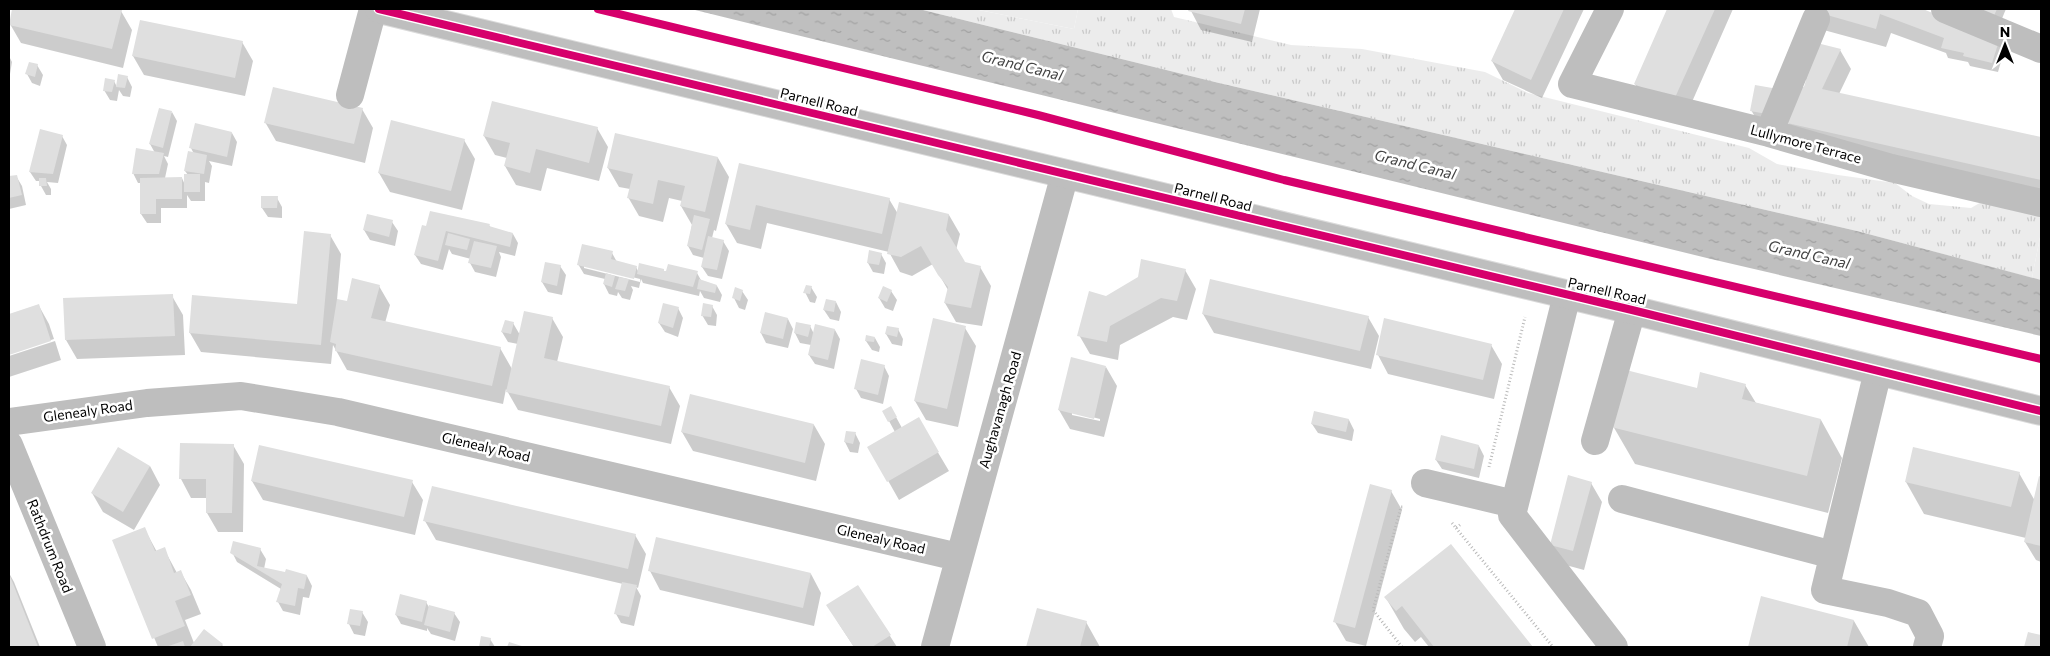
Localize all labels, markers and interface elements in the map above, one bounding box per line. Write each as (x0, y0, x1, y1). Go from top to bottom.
north arrow (1980, 20, 2030, 70)
text: N (2000, 23, 2010, 40)
water label: Grand Canal (980, 46, 1066, 84)
street label: Parnell Road (778, 84, 860, 119)
street label: Lullymore Terrace (1749, 121, 1863, 167)
water label: Grand Canal (1373, 145, 1459, 183)
street label: Parnell Road (1172, 179, 1254, 214)
water label: Grand Canal (1767, 236, 1853, 272)
street label: Parnell Road (1566, 273, 1648, 308)
street label: Aughavanagh Road (975, 349, 1024, 470)
street label: Glenealy Road (42, 396, 134, 425)
street label: Glenealy Road (440, 428, 532, 465)
street label: Rathdrum Road (24, 496, 77, 595)
street label: Glenealy Road (835, 520, 927, 557)

